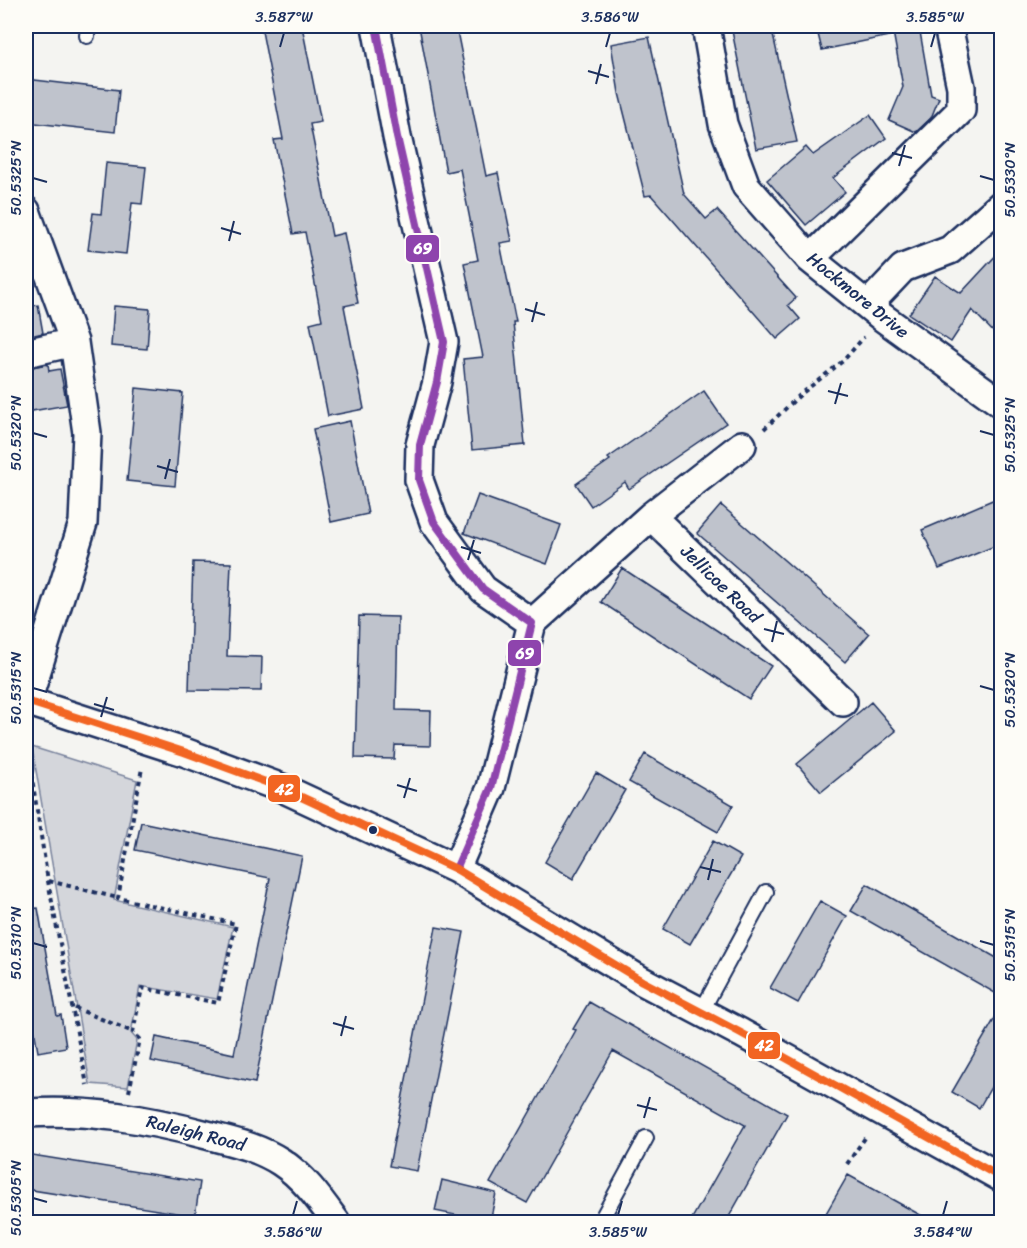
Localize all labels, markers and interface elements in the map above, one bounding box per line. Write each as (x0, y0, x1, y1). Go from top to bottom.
text: 3.587°W (255, 4, 313, 30)
text: 3.586°W (581, 4, 639, 30)
text: 3.585°W (906, 4, 964, 30)
text: 50.5325°N (3, 140, 29, 216)
text: 50.5330°N (997, 142, 1023, 218)
line badge: 69 (405, 234, 440, 263)
text: 69 (413, 234, 433, 263)
street label: Hockmore Drive (799, 243, 917, 347)
text: 50.5320°N (3, 395, 29, 471)
text: 50.5325°N (997, 397, 1023, 473)
street label: Jellicoe Road (672, 536, 770, 632)
line badge: 69 (507, 639, 542, 667)
text: 69 (515, 639, 535, 668)
text: 50.5315°N (3, 651, 29, 725)
text: 50.5320°N (997, 652, 1023, 728)
line badge: 42 (267, 774, 301, 803)
text: 42 (273, 775, 294, 804)
unlabelled marker (367, 824, 379, 836)
text: 50.5310°N (3, 906, 29, 980)
text: 50.5315°N (997, 908, 1023, 982)
line badge: 42 (747, 1031, 781, 1060)
text: 42 (753, 1031, 774, 1060)
street label: Raleigh Road (143, 1105, 250, 1161)
text: 50.5305°N (3, 1159, 29, 1236)
text: 3.586°W (264, 1219, 322, 1245)
text: 3.585°W (589, 1219, 647, 1245)
text: 3.584°W (914, 1219, 973, 1245)

